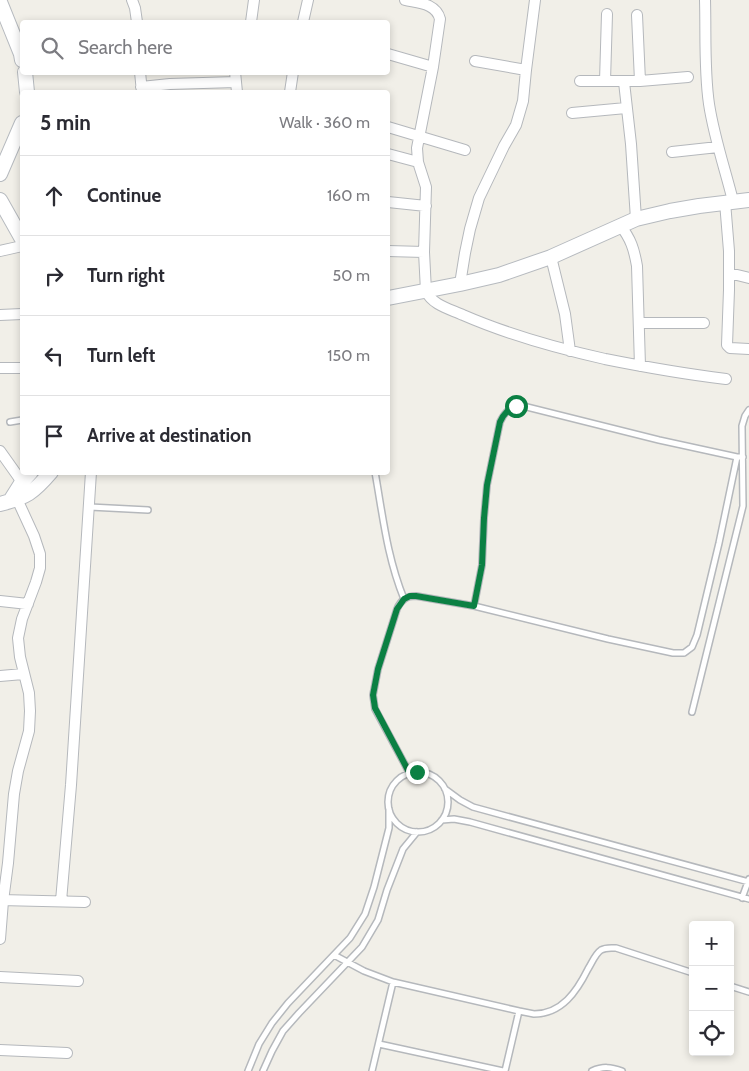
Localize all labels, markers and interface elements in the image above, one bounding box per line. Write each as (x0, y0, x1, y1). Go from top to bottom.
search box (20, 20, 390, 75)
icon: search (38, 34, 66, 62)
text: Search here (78, 36, 172, 59)
text: 5 min (40, 110, 91, 135)
text: Walk · 360 m (279, 113, 370, 132)
icon: ahead (40, 182, 68, 210)
text: Continue (87, 184, 161, 207)
text: 160 m (327, 186, 370, 205)
icon: right (40, 262, 68, 290)
text: Turn right (87, 264, 165, 287)
text: 50 m (333, 266, 370, 285)
icon: left (40, 342, 68, 370)
text: Turn left (87, 344, 155, 367)
text: 150 m (327, 346, 370, 365)
route start (505, 395, 528, 418)
icon: arrive (40, 422, 68, 450)
text: Arrive at destination (87, 424, 251, 447)
route end (406, 761, 429, 784)
map controls (689, 921, 734, 1056)
button: + (689, 921, 734, 966)
button: − (689, 966, 734, 1011)
button: locate (689, 1011, 734, 1056)

